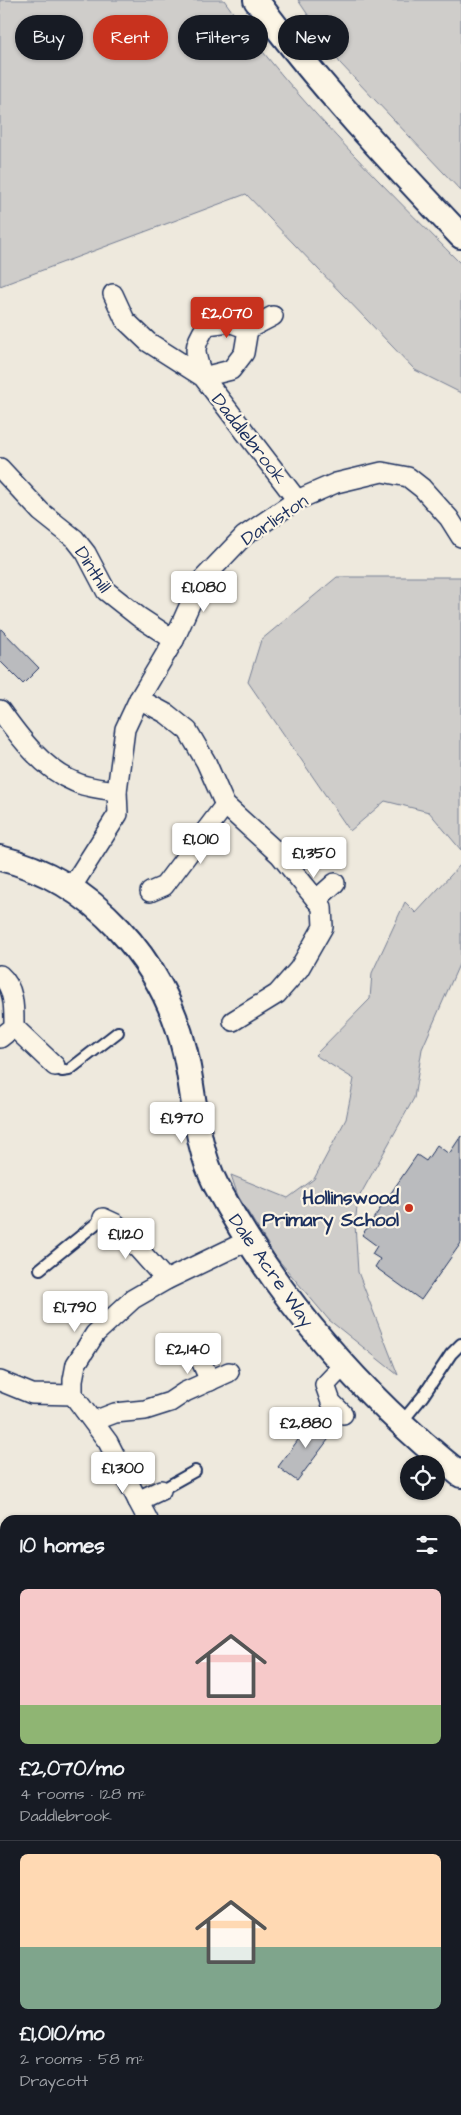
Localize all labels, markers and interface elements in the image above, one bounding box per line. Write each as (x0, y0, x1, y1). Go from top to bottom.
chip: Buy (15, 15, 83, 60)
chip: Rent (93, 15, 168, 60)
chip: Filters (178, 15, 268, 60)
chip: New (278, 15, 349, 60)
pin: £2,070 (186, 296, 268, 339)
text: £2,070 (202, 302, 252, 324)
street label: Daddlebrook (205, 388, 293, 490)
street label: Darliston (236, 488, 314, 553)
street label: Dinthill (68, 541, 118, 598)
pin: £1,080 (163, 570, 245, 613)
text: £1,080 (182, 576, 226, 598)
pin: £1,010 (160, 822, 242, 865)
text: £1,010 (183, 828, 219, 850)
pin: £1,350 (273, 836, 355, 879)
text: £1,350 (292, 842, 336, 864)
pin: £1,970 (141, 1102, 223, 1144)
text: £1,970 (161, 1107, 203, 1129)
place label: Hollinswood Primary School (263, 1185, 399, 1235)
marker: Hollinswood Primary School (403, 1202, 415, 1214)
street label: Dale Acre Way (221, 1208, 320, 1334)
pin: £1,120 (85, 1218, 167, 1260)
text: £1,120 (109, 1223, 143, 1245)
pin: £1,790 (34, 1290, 116, 1333)
text: £1,790 (54, 1296, 96, 1318)
pin: £2,140 (147, 1332, 229, 1375)
text: £2,140 (166, 1338, 210, 1360)
pin: £2,880 (265, 1406, 347, 1449)
text: £2,880 (280, 1412, 332, 1434)
pin: £1,300 (82, 1452, 164, 1494)
map controls (400, 1455, 445, 1500)
button: locate (400, 1455, 445, 1500)
text: £1,300 (102, 1457, 144, 1479)
text: 10 homes (20, 1531, 105, 1560)
icon: filters (413, 1531, 441, 1559)
icon: home (186, 1621, 276, 1711)
text: £2,070/mo (20, 1754, 124, 1783)
text: 4 rooms · 128 m² (20, 1783, 146, 1805)
text: Daddlebrook (20, 1805, 112, 1827)
icon: home (186, 1887, 276, 1977)
text: £1,010/mo (20, 2019, 105, 2048)
text: 2 rooms · 58 m² (20, 2048, 145, 2070)
text: Draycott (20, 2070, 88, 2092)

